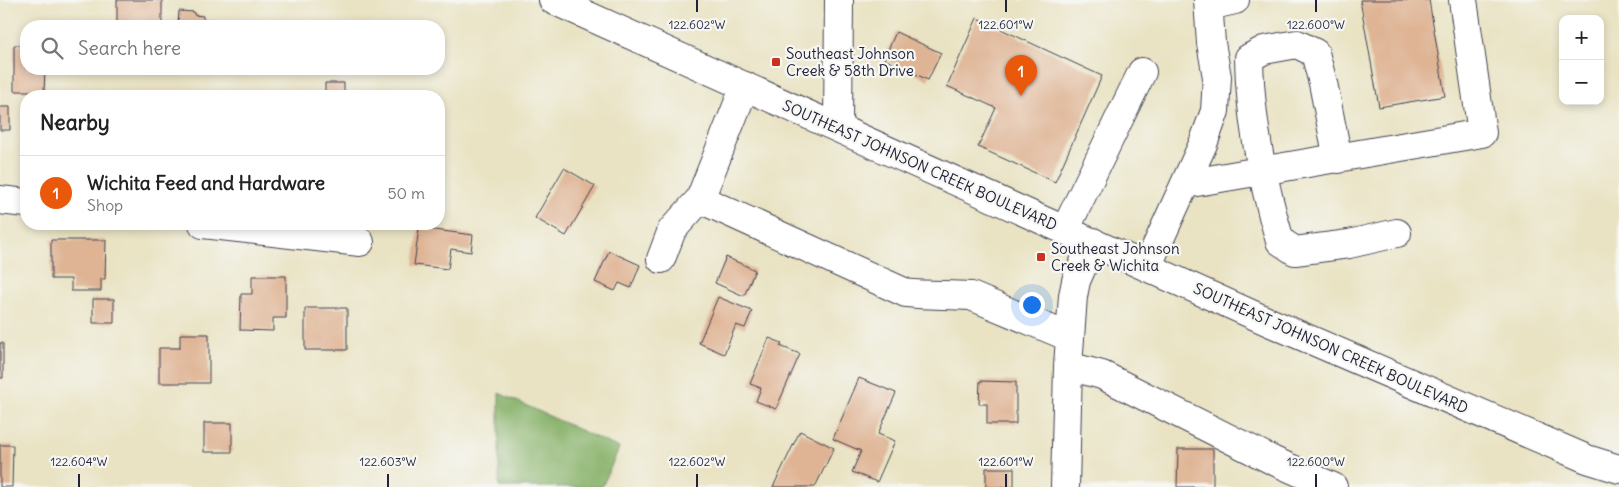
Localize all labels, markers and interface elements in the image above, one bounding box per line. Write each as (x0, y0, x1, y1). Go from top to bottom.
map controls (1559, 15, 1604, 105)
button: + (1559, 15, 1604, 60)
text: 122.602°W (669, 17, 725, 32)
text: 122.601°W (979, 17, 1034, 32)
text: 122.600°W (1287, 17, 1345, 32)
search box (20, 20, 445, 75)
icon: search (38, 34, 66, 62)
text: Search here (78, 36, 181, 60)
place label: Southeast Johnson Creek & 58th Drive (786, 44, 915, 80)
pin: 1 (1005, 55, 1037, 96)
marker: Southeast Johnson Creek & 58th Drive (770, 56, 782, 68)
button: − (1559, 60, 1604, 105)
street label: SOUTHEAST JOHNSON CREEK BOULEVARD (780, 96, 1060, 234)
text: Nearby (40, 109, 110, 136)
text: Wichita Feed and Hardware (87, 171, 325, 195)
text: 1 (53, 183, 59, 203)
text: 50 m (387, 183, 425, 203)
text: Shop (87, 195, 123, 215)
place label: Southeast Johnson Creek & Wichita (1051, 239, 1180, 275)
marker: Southeast Johnson Creek & Wichita (1035, 251, 1047, 263)
street label: SOUTHEAST JOHNSON CREEK BOULEVARD (1191, 279, 1471, 417)
your location (1019, 292, 1045, 318)
text: 122.604°W (50, 454, 108, 469)
text: 122.603°W (360, 454, 417, 469)
text: 122.602°W (669, 454, 725, 469)
text: 122.601°W (979, 454, 1034, 469)
text: 122.600°W (1287, 454, 1345, 469)

